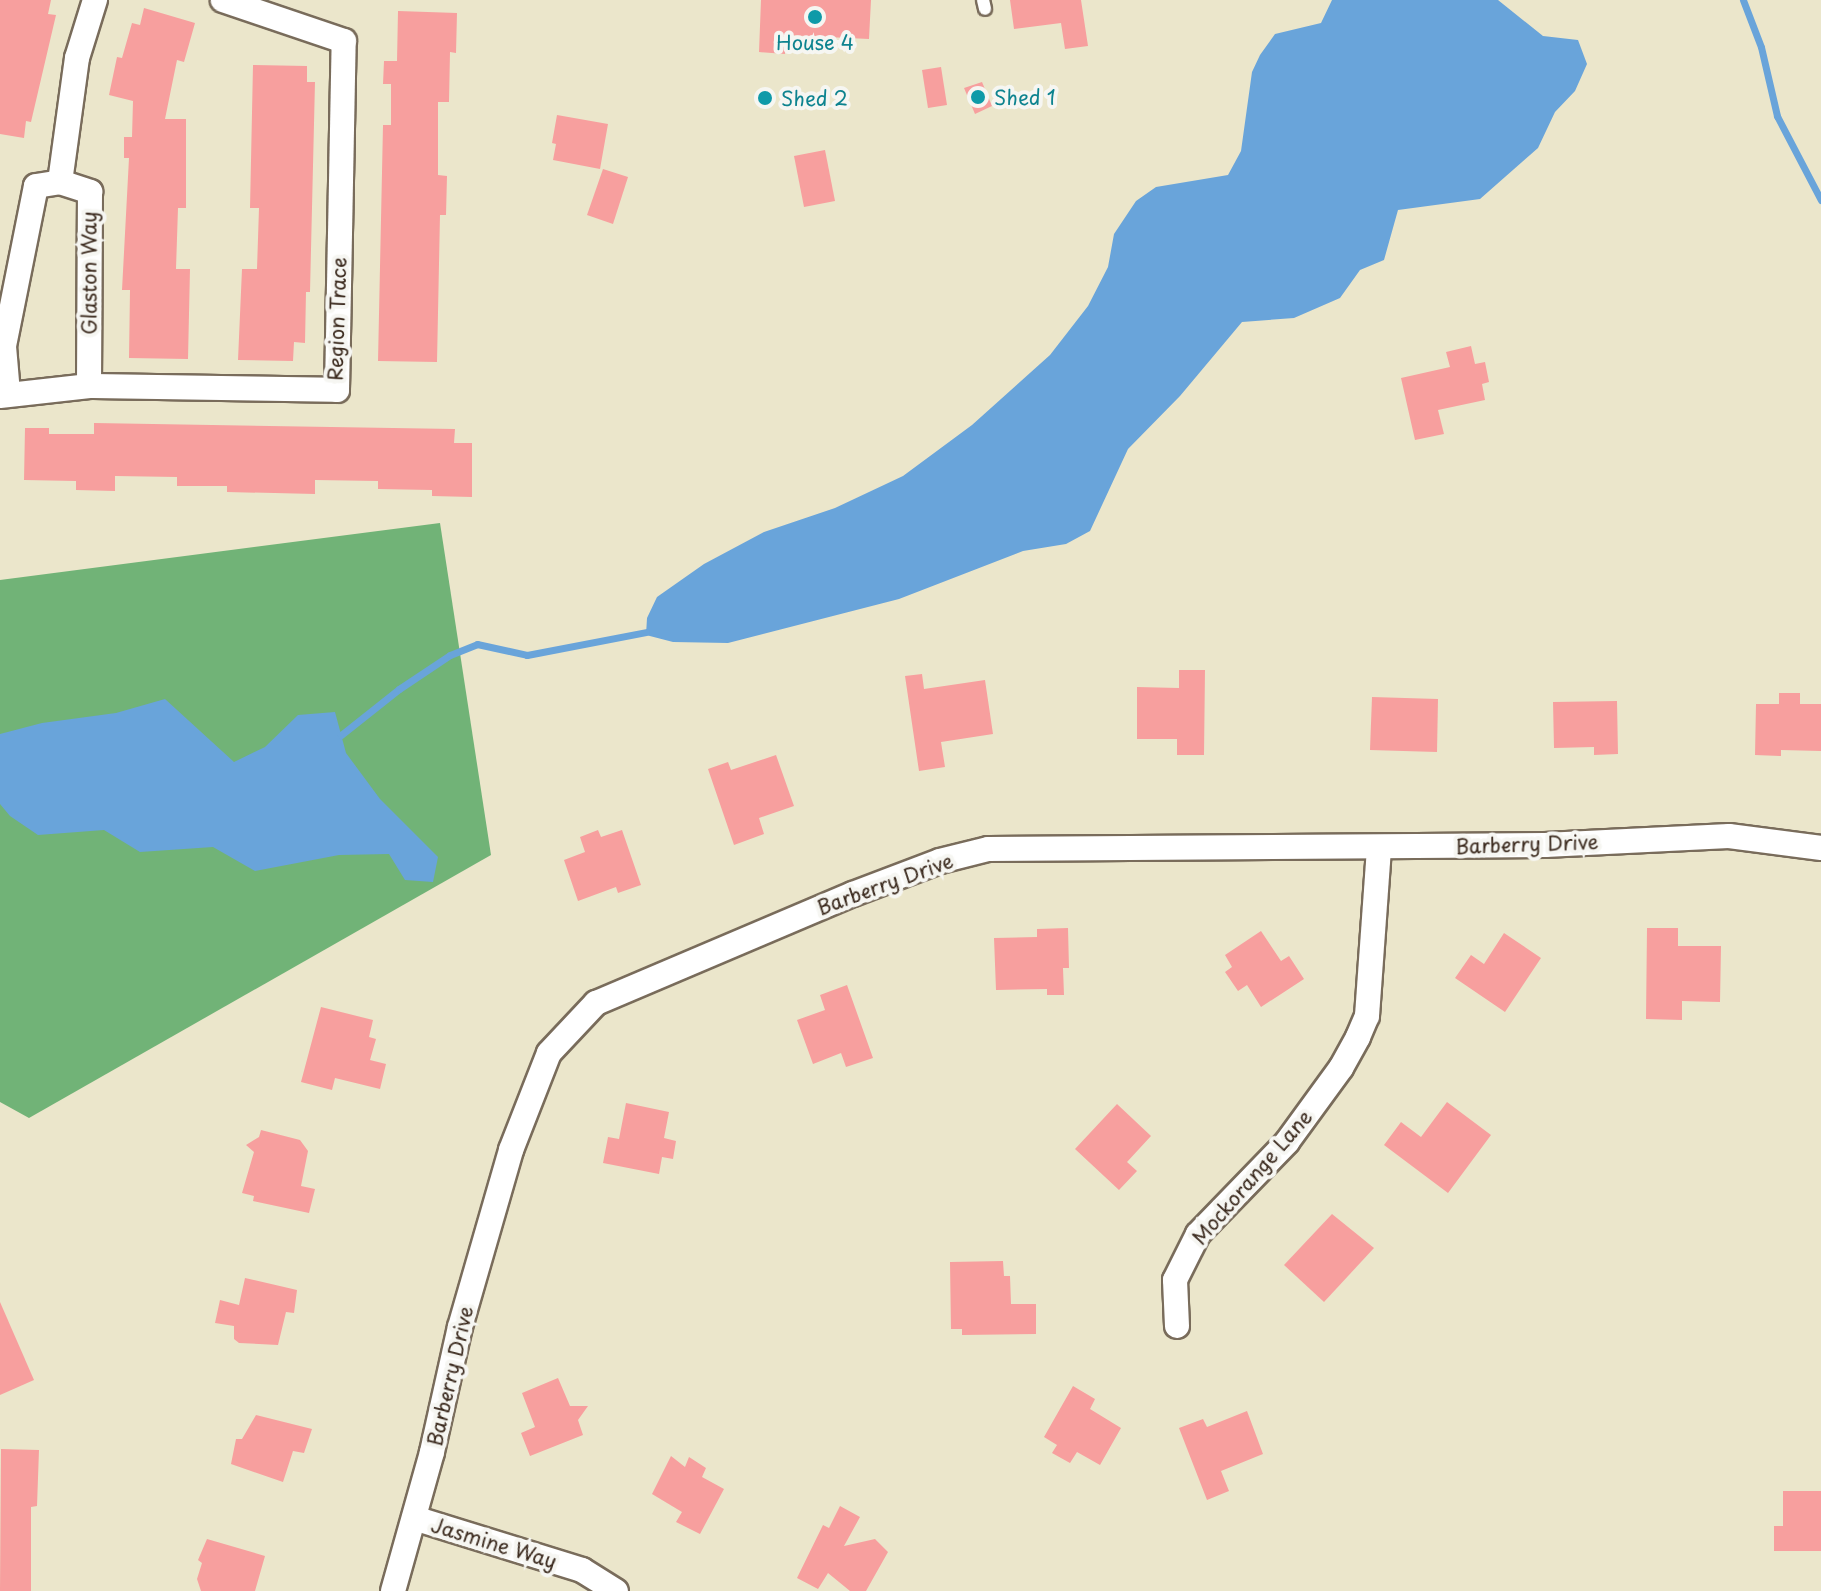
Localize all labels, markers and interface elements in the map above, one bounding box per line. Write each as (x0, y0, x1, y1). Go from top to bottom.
marker: House 4 (806, 8, 824, 26)
place label: House 4 (776, 30, 854, 54)
place label: Shed 1 (994, 85, 1056, 109)
place label: Shed 2 (781, 86, 848, 110)
marker: Shed 1 (969, 88, 987, 106)
marker: Shed 2 (756, 89, 774, 107)
street label: Glaston Way (77, 212, 101, 334)
street label: Region Trace (323, 257, 351, 381)
street label: Barberry Drive (1455, 830, 1599, 858)
street label: Barberry Drive (814, 848, 956, 920)
street label: Mockorange Lane (1187, 1105, 1317, 1249)
street label: Barberry Drive (422, 1304, 478, 1448)
street label: Jasmine Way (428, 1513, 560, 1573)

